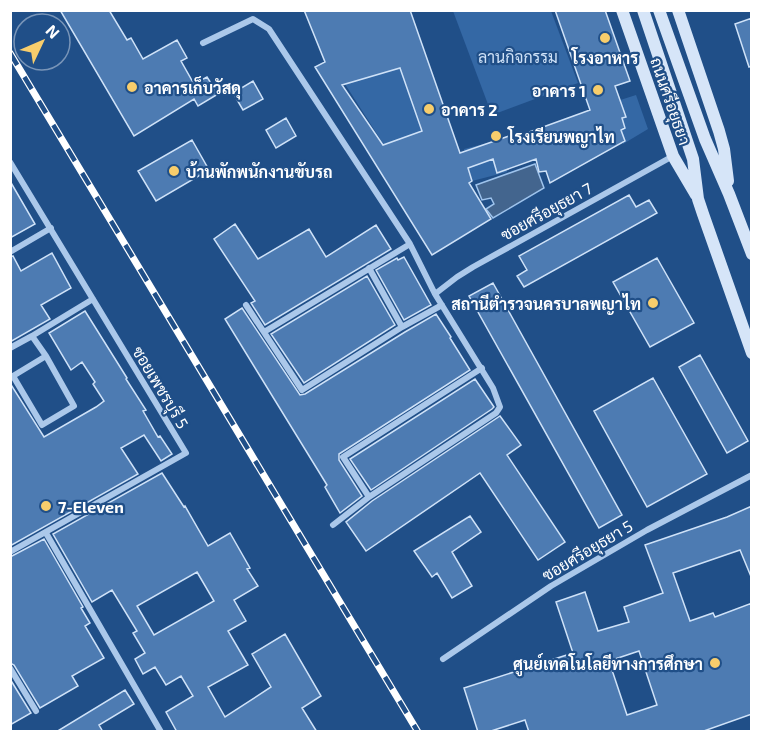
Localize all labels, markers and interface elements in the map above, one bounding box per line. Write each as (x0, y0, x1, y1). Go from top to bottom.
north arrow (12, 12, 72, 72)
text: N (42, 20, 64, 42)
marker: โรงอาหาร (598, 31, 612, 45)
park label: ลานกิจกรรม (478, 47, 558, 66)
place label: โรงอาหาร (571, 47, 638, 67)
street label: ถนนศรีอยุธยา (644, 54, 696, 148)
place label: อาคารเก็บวัสดุ (144, 75, 241, 100)
marker: อาคารเก็บวัสดุ (125, 80, 139, 94)
place label: อาคาร 1 (532, 81, 586, 100)
marker: อาคาร 1 (591, 83, 605, 97)
place label: อาคาร 2 (441, 100, 498, 119)
marker: อาคาร 2 (422, 102, 436, 116)
place label: โรงเรียนพญาไท (507, 126, 615, 148)
marker: โรงเรียนพญาไท (489, 129, 503, 143)
place label: บ้านพักพนักงานขับรถ (186, 161, 332, 181)
marker: บ้านพักพนักงานขับรถ (167, 164, 181, 178)
street label: ซอยศรีอยุธยา 7 (496, 177, 597, 247)
place label: สถานีตำรวจนครบาลพญาไท (451, 293, 641, 315)
marker: สถานีตำรวจนครบาลพญาไท (646, 296, 660, 310)
street label: ซอยเพชรบุรี 5 (126, 342, 194, 433)
place label: 7-Eleven (58, 497, 124, 516)
marker: 7-Eleven (39, 499, 53, 513)
street label: ซอยศรีอยุธยา 5 (538, 515, 637, 587)
place label: ศูนย์เทคโนโลยีทางการศึกษา (513, 653, 703, 677)
marker: ศูนย์เทคโนโลยีทางการศึกษา (708, 656, 722, 670)

